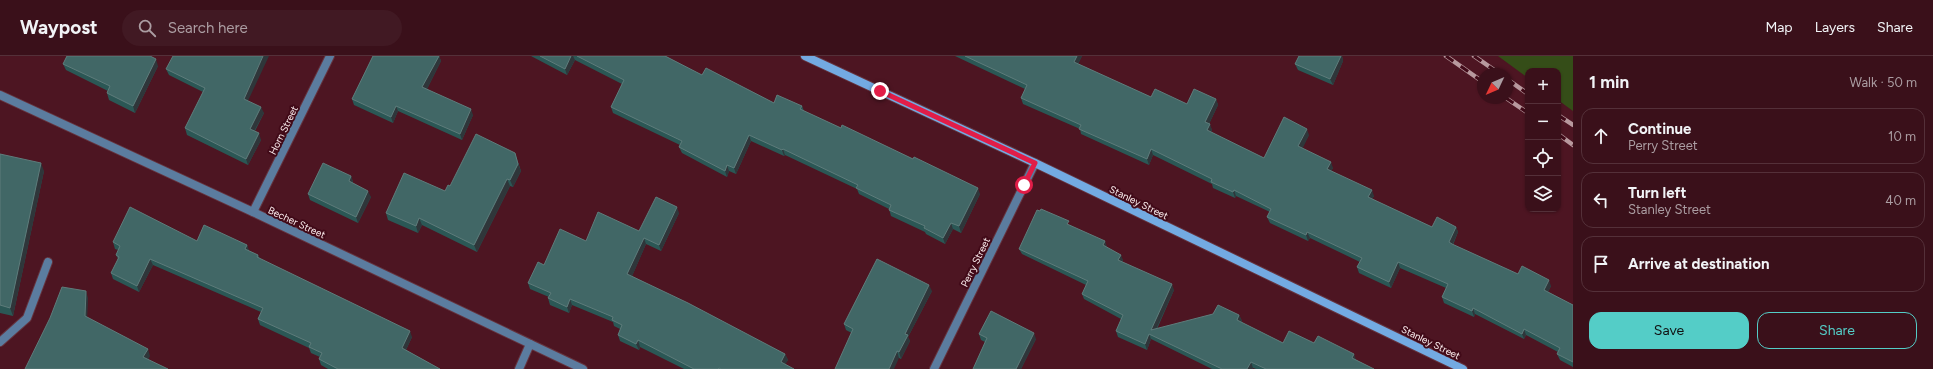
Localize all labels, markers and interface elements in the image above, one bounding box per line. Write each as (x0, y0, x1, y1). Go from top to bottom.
search box (122, 10, 402, 46)
text: Waypost (20, 16, 98, 39)
icon: search (136, 17, 158, 39)
text: Search here (168, 19, 248, 37)
text: Map (1765, 19, 1793, 36)
text: Layers (1815, 19, 1855, 36)
text: Share (1877, 19, 1913, 36)
north arrow (1477, 68, 1513, 104)
map controls (1525, 68, 1561, 212)
button: + (1525, 68, 1561, 104)
text: 1 min (1589, 72, 1629, 92)
text: Walk · 50 m (1849, 75, 1917, 90)
route end (871, 82, 889, 100)
street label: Horn Street (266, 103, 301, 157)
button: − (1525, 104, 1561, 140)
text: Continue (1628, 120, 1691, 138)
icon: ahead (1590, 125, 1612, 147)
text: 10 m (1888, 129, 1916, 144)
text: Perry Street (1628, 138, 1698, 153)
button: locate (1525, 140, 1561, 176)
route start (1015, 176, 1033, 194)
button: layers (1525, 176, 1561, 212)
street label: Stanley Street (1107, 183, 1171, 222)
text: Turn left (1628, 184, 1686, 202)
icon: left (1590, 189, 1612, 211)
text: 40 m (1885, 193, 1916, 208)
text: Stanley Street (1628, 202, 1711, 217)
street label: Becher Street (266, 203, 328, 242)
street label: Perry Street (958, 235, 993, 289)
icon: arrive (1590, 253, 1612, 275)
text: Arrive at destination (1628, 255, 1769, 273)
button: Save (1589, 312, 1749, 349)
button: Share (1757, 312, 1917, 349)
street label: Stanley Street (1399, 323, 1463, 362)

